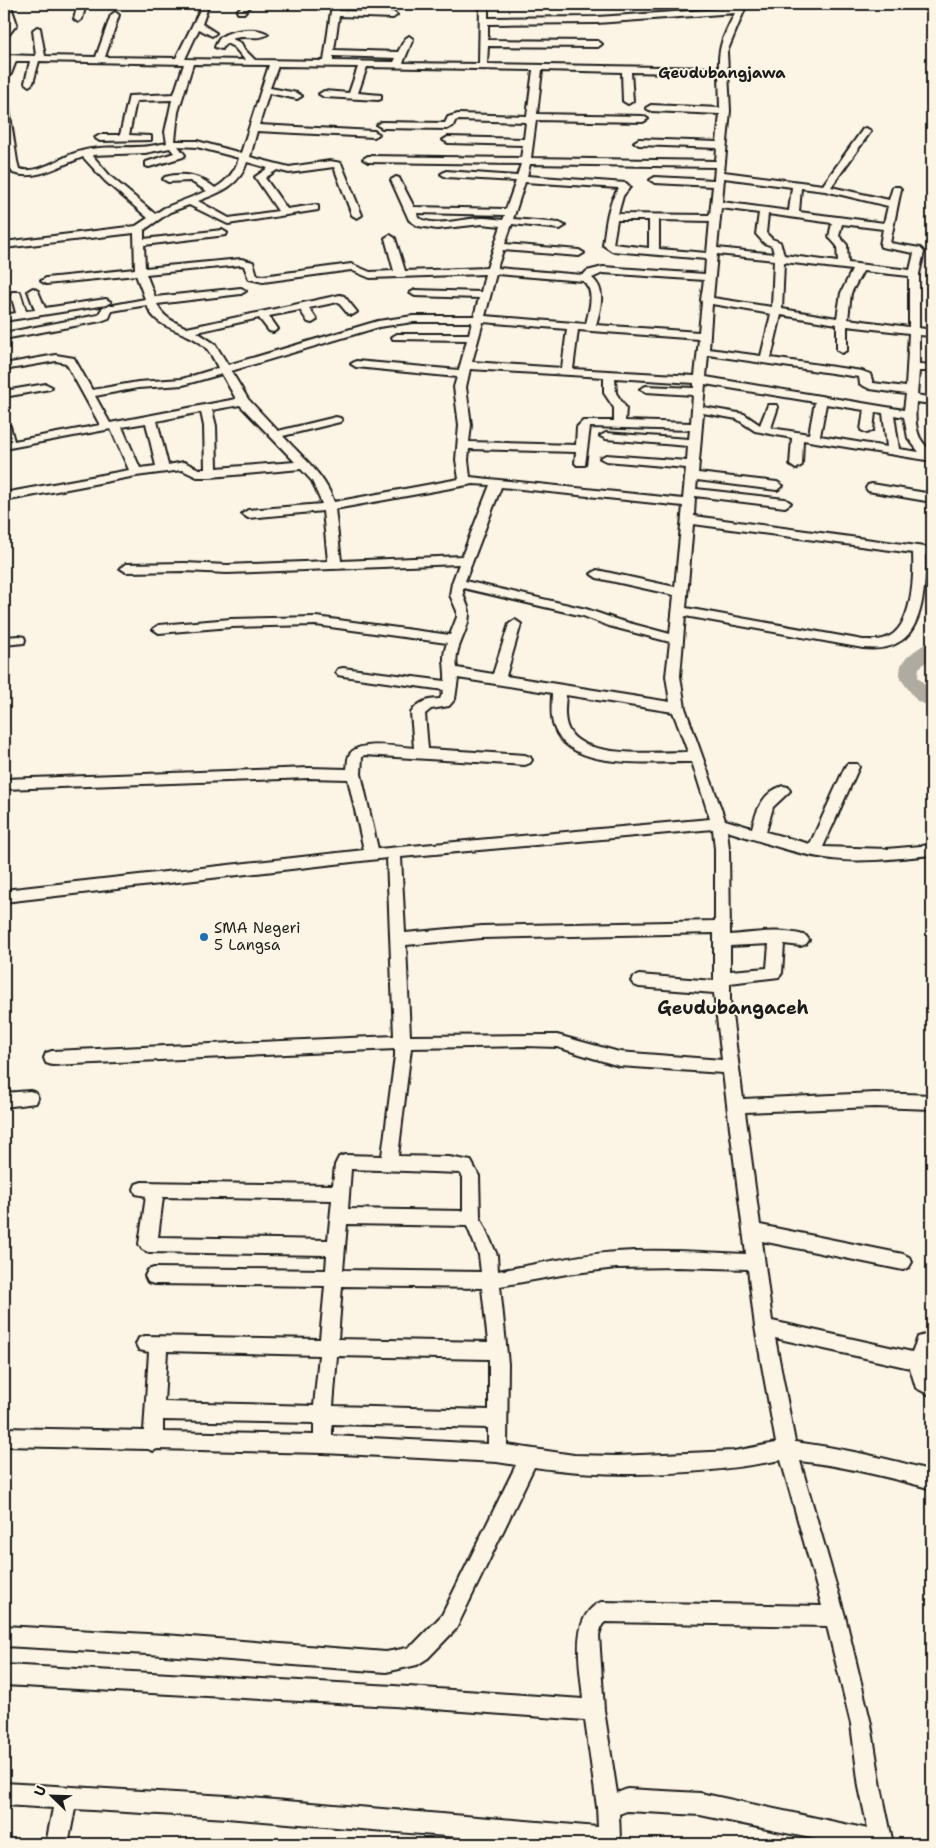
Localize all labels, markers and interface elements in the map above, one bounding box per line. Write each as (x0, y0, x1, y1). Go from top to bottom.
district label: Geudubangjawa (658, 63, 786, 83)
place label: SMA Negeri 5 Langsa (214, 918, 300, 955)
marker: SMA Negeri 5 Langsa (198, 931, 210, 943)
district label: Geudubangaceh (657, 996, 809, 1020)
north arrow (28, 1770, 78, 1820)
text: U (30, 1783, 50, 1799)

